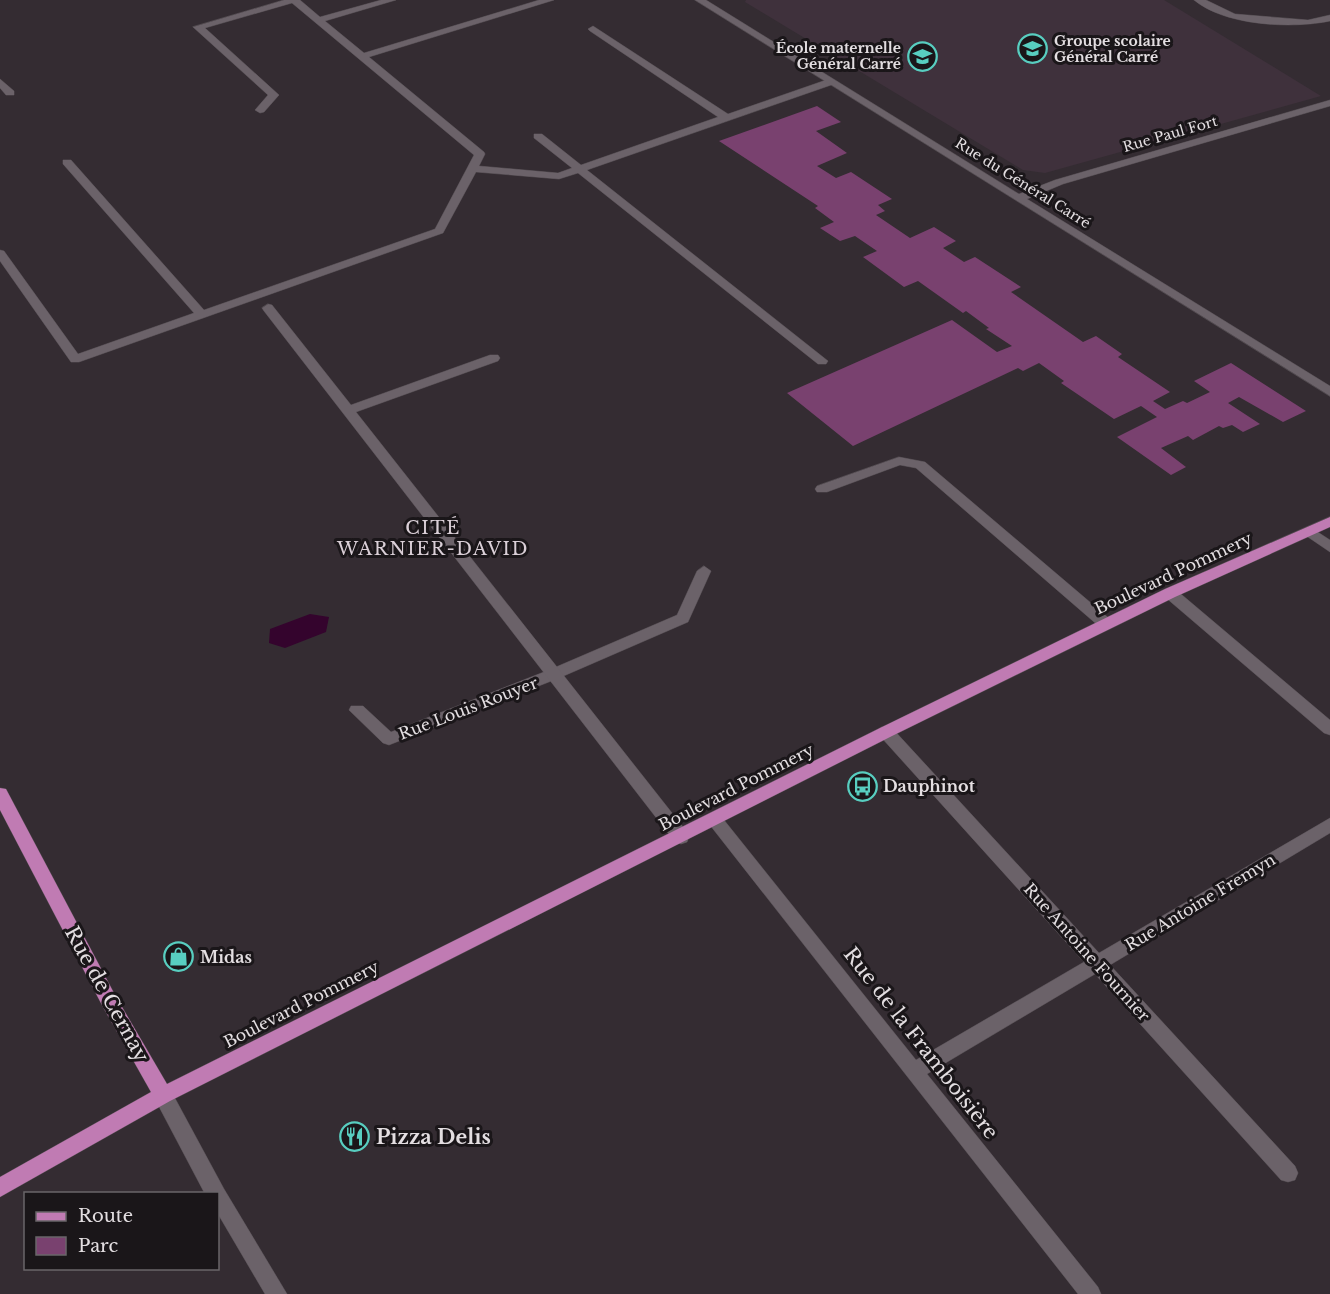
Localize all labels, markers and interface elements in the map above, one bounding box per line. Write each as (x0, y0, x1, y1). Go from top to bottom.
place label: Groupe scolaire Général Carré (1054, 32, 1171, 66)
school or university icon: Groupe scolaire Général Carré (1017, 33, 1049, 65)
place label: École maternelle Général Carré (776, 39, 901, 73)
school or university icon: École maternelle Général Carré (906, 40, 938, 72)
street label: Rue Paul Fort (1121, 112, 1220, 156)
street label: Rue du Général Carré (952, 134, 1094, 232)
district label: CITÉ WARNIER-DAVID (336, 516, 529, 560)
street label: Boulevard Pommery (1091, 527, 1256, 618)
street label: Rue Louis Rouyer (396, 672, 541, 744)
street label: Boulevard Pommery (655, 739, 818, 835)
bus stop icon: Dauphinot (846, 770, 878, 802)
place label: Dauphinot (883, 776, 976, 796)
street label: Rue Antoine Fremyn (1121, 849, 1279, 955)
street label: Rue Antoine Fournier (1020, 879, 1154, 1025)
street label: Rue de Cernay (60, 922, 154, 1066)
shop icon: Midas (163, 941, 195, 973)
street label: Rue de la Framboisière (839, 942, 1003, 1144)
place label: Midas (200, 947, 252, 967)
street label: Boulevard Pommery (220, 956, 383, 1052)
restaurant icon: Pizza Delis (339, 1121, 371, 1153)
place label: Pizza Delis (376, 1125, 491, 1149)
legend (24, 1192, 219, 1270)
text: Route (78, 1205, 133, 1227)
text: Parc (78, 1235, 119, 1257)

